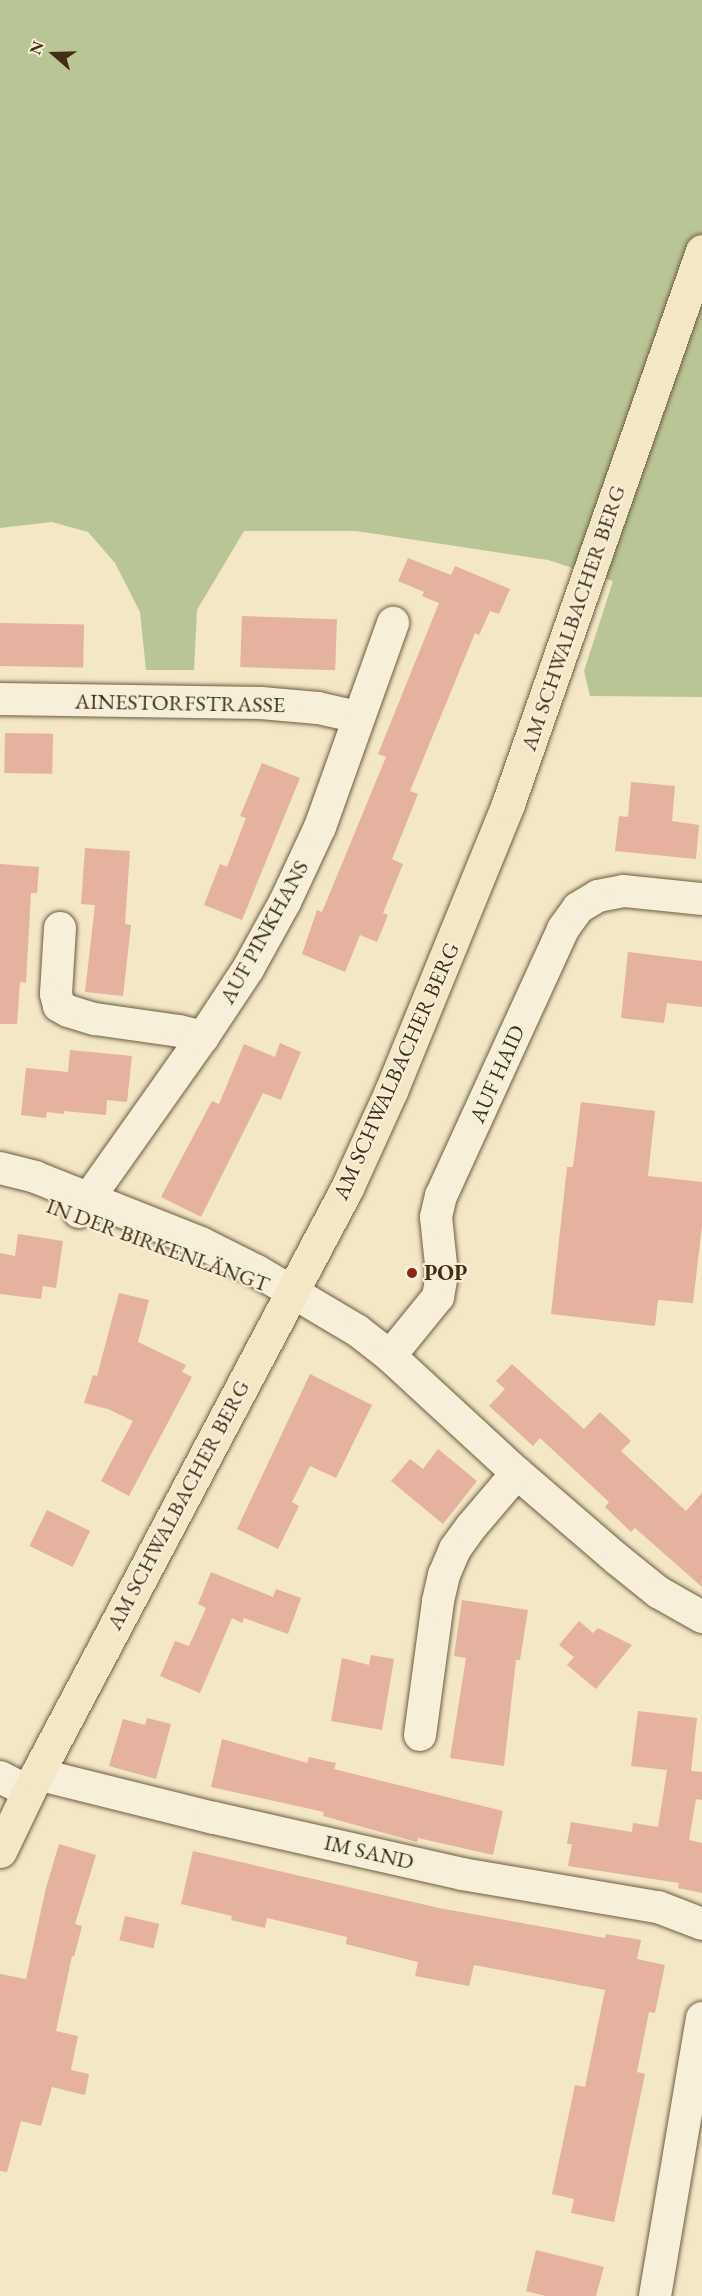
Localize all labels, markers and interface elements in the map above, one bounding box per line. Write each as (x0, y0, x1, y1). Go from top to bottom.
north arrow (24, 24, 84, 84)
text: N (25, 38, 49, 57)
street label: AM SCHWALBACHER BERG (515, 482, 631, 754)
street label: AINESTORFSTRASSE (75, 688, 285, 718)
street label: AUF PINKHANS (214, 856, 314, 1008)
street label: AM SCHWALBACHER BERG (327, 938, 465, 1204)
street label: AUF HAID (464, 1021, 530, 1127)
street label: IN DER BIRKENLÄNGT (43, 1192, 273, 1298)
place label: POP (424, 1260, 467, 1286)
marker: POP (405, 1266, 419, 1280)
street label: AM SCHWALBACHER BERG (101, 1376, 255, 1634)
street label: IM SAND (322, 1829, 416, 1875)

